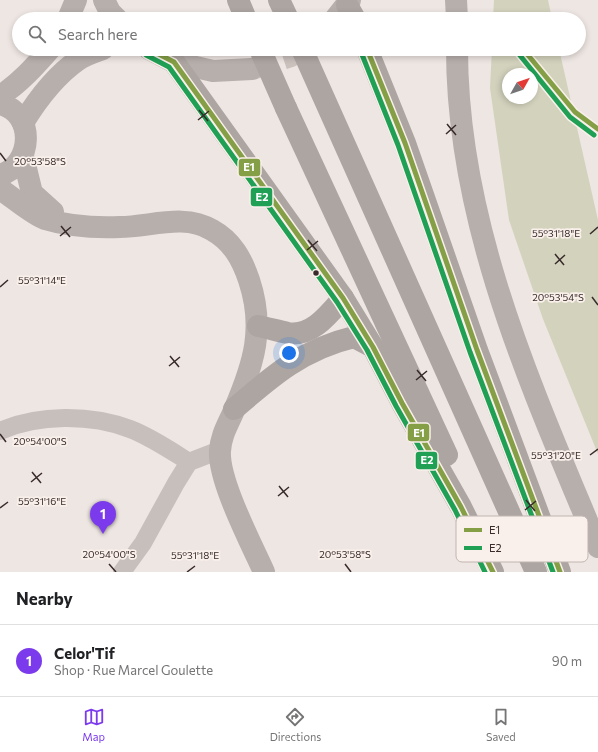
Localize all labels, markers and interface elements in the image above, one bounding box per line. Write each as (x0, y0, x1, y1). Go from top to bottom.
search box (12, 12, 586, 56)
icon: search (26, 23, 48, 45)
text: Search here (58, 25, 137, 43)
north arrow (502, 68, 538, 104)
text: 20°53'58"S (14, 155, 66, 167)
line badge: E1 (238, 158, 261, 177)
text: E1 (243, 160, 255, 173)
line badge: E2 (250, 187, 273, 207)
text: E2 (256, 190, 268, 203)
text: 55°31'18"E (532, 227, 580, 239)
unlabelled marker (311, 268, 321, 278)
text: 55°31'14"E (18, 274, 66, 286)
text: 20°53'54"S (532, 291, 584, 303)
your location (279, 343, 299, 363)
line badge: E1 (407, 423, 430, 442)
text: E1 (413, 426, 425, 439)
text: 20°54'00"S (13, 435, 67, 447)
text: 55°31'20"E (531, 449, 581, 461)
line badge: E2 (415, 451, 438, 470)
text: E2 (421, 453, 433, 466)
text: 55°31'16"E (18, 495, 66, 507)
pin: 1 (90, 501, 116, 534)
legend (456, 516, 588, 562)
text: E1 (489, 523, 500, 536)
text: E2 (489, 541, 502, 554)
text: 20°54'00"S (82, 548, 136, 560)
text: 20°53'58"S (319, 548, 371, 560)
text: 55°31'18"E (171, 549, 219, 561)
text: Nearby (16, 588, 73, 609)
text: Celor'Tif (54, 644, 115, 662)
text: 1 (26, 653, 32, 669)
text: 90 m (552, 653, 582, 669)
text: Shop · Rue Marcel Goulette (54, 662, 213, 678)
tab: Map (82, 706, 105, 743)
tab: Directions (270, 706, 321, 743)
tab: Saved (486, 706, 516, 743)

